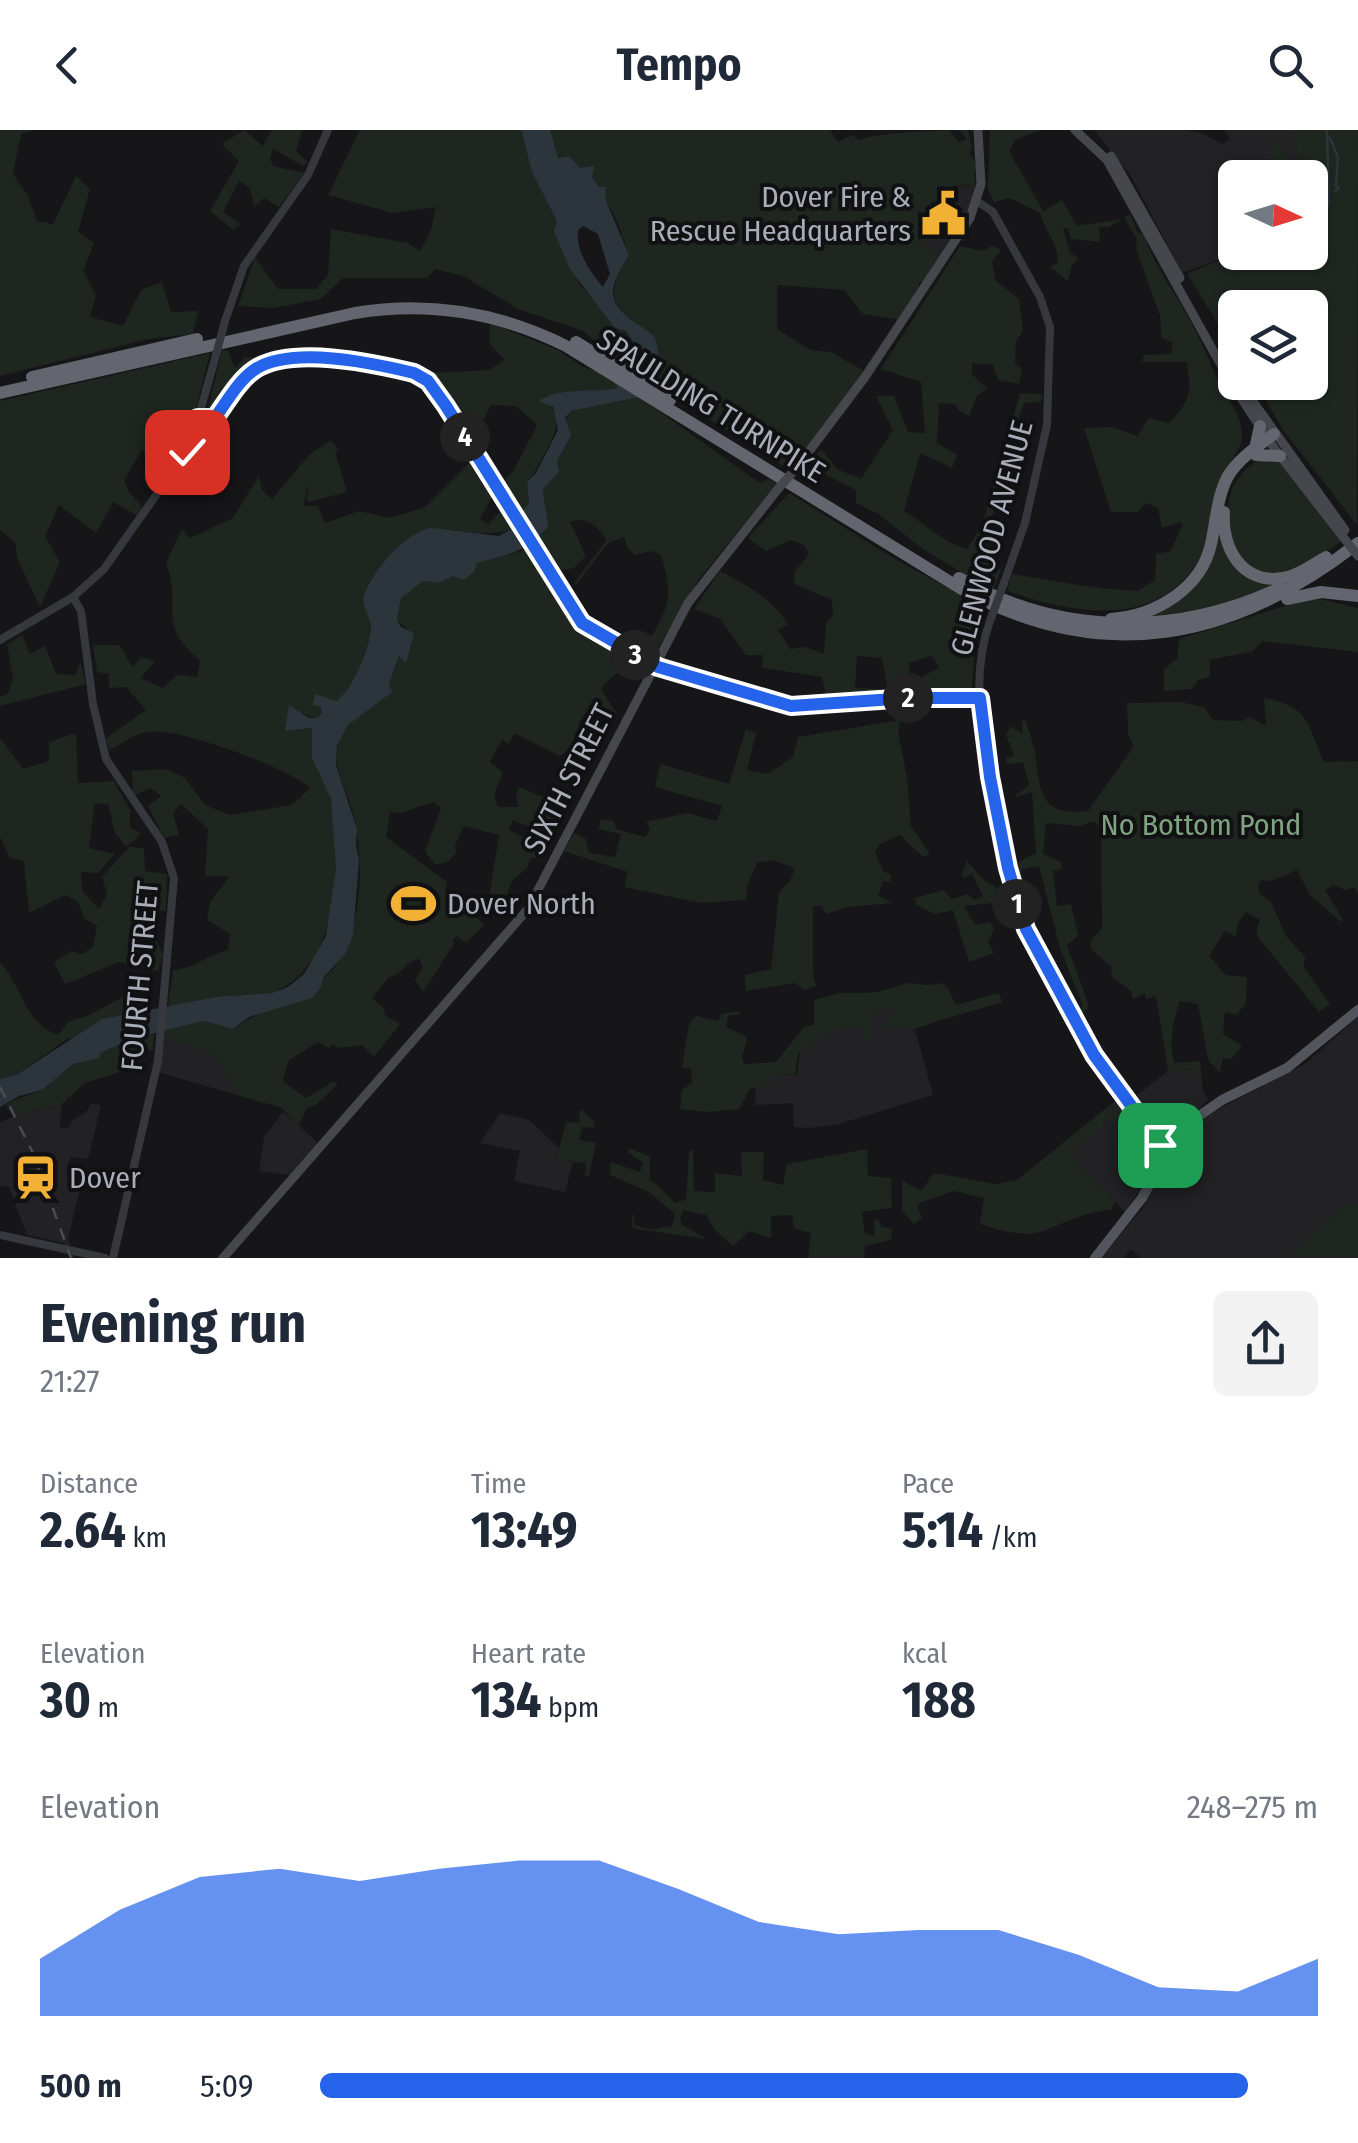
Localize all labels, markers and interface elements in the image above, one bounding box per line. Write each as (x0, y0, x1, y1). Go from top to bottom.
icon: back (40, 38, 95, 93)
text: Tempo (616, 38, 742, 92)
icon: search (1263, 38, 1318, 93)
north arrow (1218, 160, 1328, 270)
map controls (1218, 160, 1328, 400)
place label: Dover Fire & Rescue Headquarters (650, 179, 911, 249)
public building icon: Dover Fire & Rescue Headquarters (920, 190, 968, 238)
button: layers (1218, 290, 1328, 400)
street label: SPAULDING TURNPIKE (590, 321, 832, 491)
pin (145, 410, 230, 495)
pin: 4 (440, 412, 490, 462)
street label: GLENWOOD AVENUE (943, 416, 1041, 660)
text: 4 (458, 420, 472, 453)
icon: check (160, 425, 215, 480)
pin: 3 (610, 630, 660, 680)
text: 3 (628, 638, 642, 671)
pin: 2 (883, 673, 933, 723)
text: 2 (902, 681, 914, 714)
street label: SIXTH STREET (516, 698, 622, 860)
park label: No Bottom Pond (1101, 807, 1301, 843)
street label: FOURTH STREET (114, 879, 166, 1072)
pin: 1 (992, 879, 1042, 929)
sports icon: Dover North (390, 880, 438, 928)
place label: Dover North (447, 886, 596, 922)
text: 1 (1011, 887, 1023, 920)
pin (1118, 1103, 1203, 1188)
icon: arrive (1133, 1118, 1188, 1173)
station icon: Dover (12, 1154, 60, 1202)
place label: Dover (69, 1160, 141, 1196)
text: Evening run (40, 1291, 306, 1357)
button: share (1213, 1291, 1318, 1396)
text: 21:27 (40, 1362, 100, 1400)
text: Distance (40, 1467, 138, 1500)
text: Time (471, 1467, 526, 1500)
text: Pace (902, 1467, 954, 1500)
text: 2.64 (40, 1500, 126, 1560)
text: 13:49 (471, 1500, 578, 1560)
text: 5:14 (902, 1500, 983, 1560)
text: km (126, 1521, 167, 1554)
text: /km (983, 1521, 1037, 1554)
text: Elevation (40, 1637, 145, 1670)
text: Heart rate (471, 1637, 586, 1670)
text: kcal (902, 1637, 947, 1670)
text: 30 (40, 1670, 91, 1730)
text: 134 (471, 1670, 541, 1730)
text: 188 (902, 1670, 976, 1730)
text: m (91, 1691, 119, 1724)
text: bpm (541, 1691, 599, 1724)
text: Elevation (40, 1788, 160, 1826)
text: 248–275 m (1187, 1788, 1318, 1826)
text: 500 m (40, 2067, 122, 2105)
text: 5:09 (200, 2067, 253, 2105)

